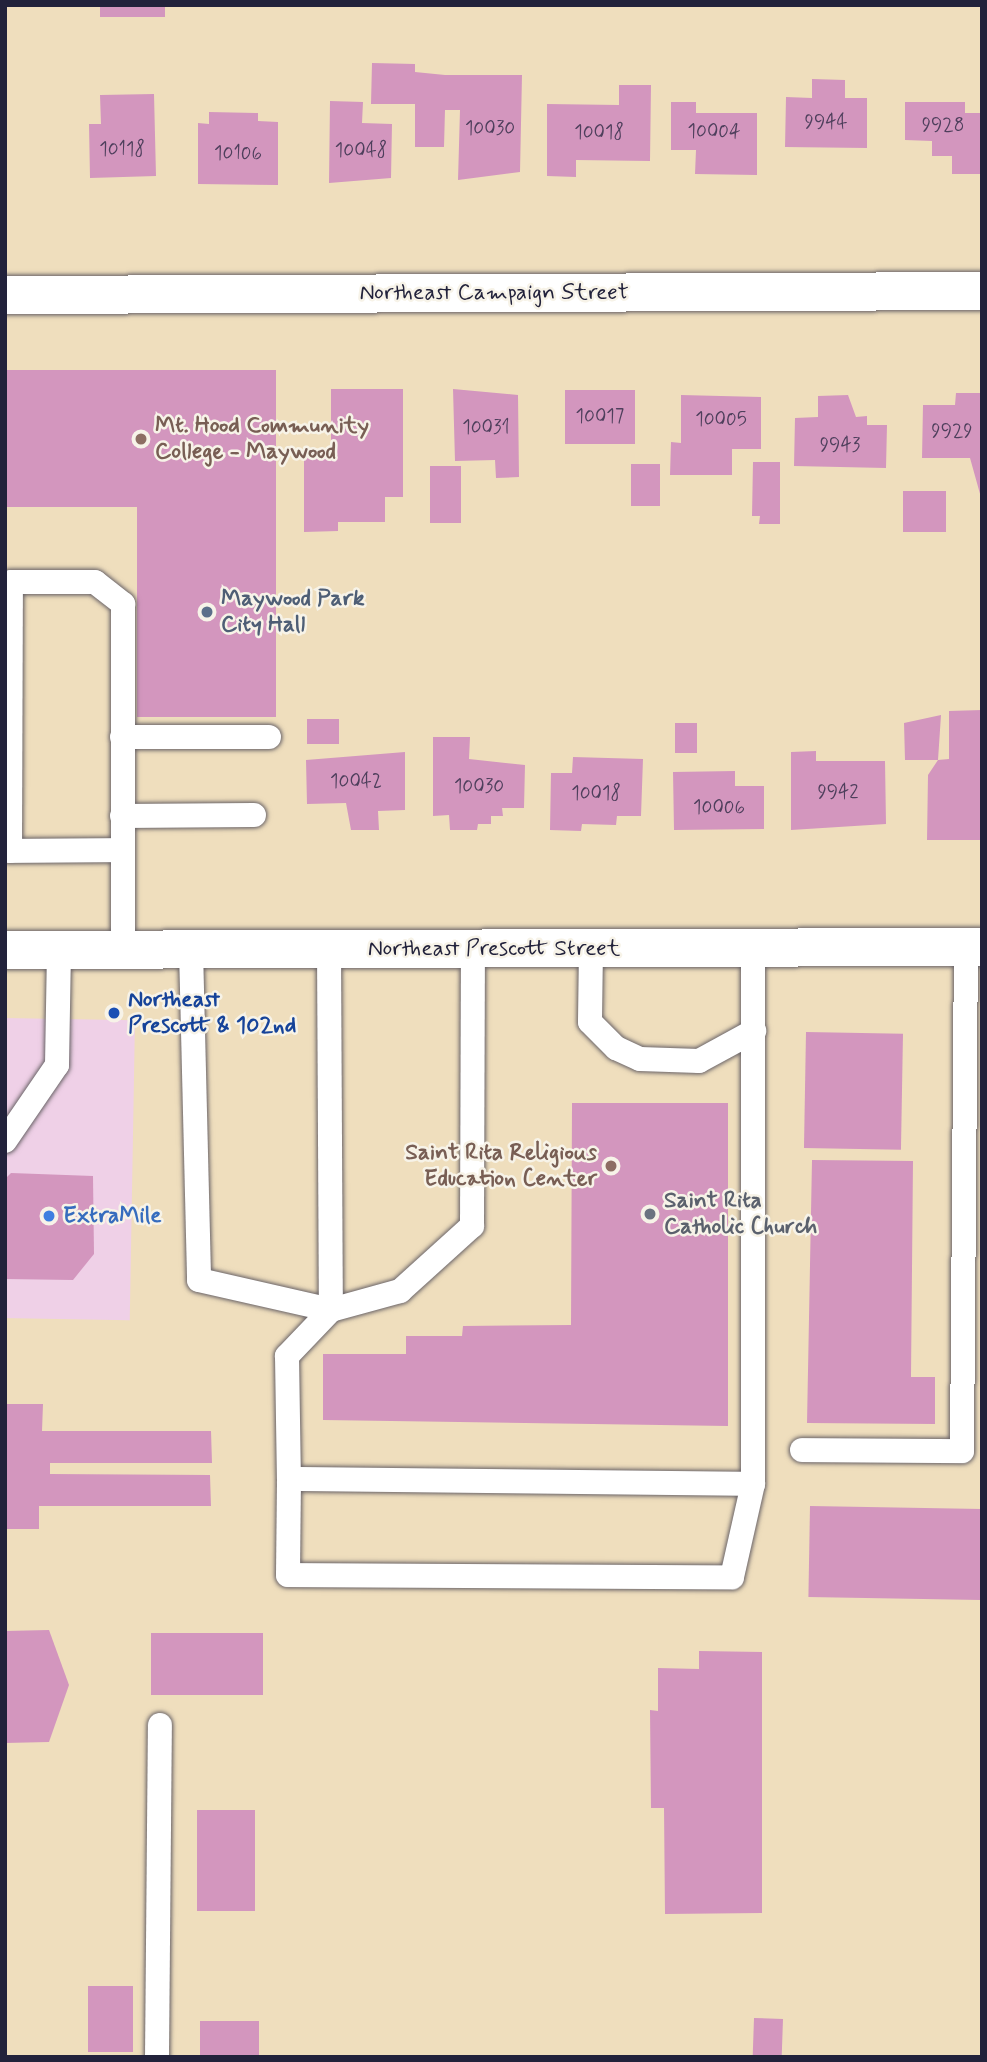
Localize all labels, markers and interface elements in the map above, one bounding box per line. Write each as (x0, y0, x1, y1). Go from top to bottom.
house number: 9944 (805, 112, 847, 134)
house number: 9928 (922, 115, 964, 137)
house number: 10030 (465, 118, 515, 140)
house number: 10004 (688, 121, 740, 143)
house number: 10018 (574, 122, 624, 144)
house number: 10118 (99, 139, 145, 161)
house number: 10048 (335, 140, 387, 162)
house number: 10106 (214, 143, 262, 165)
street label: Northeast Campaign Street (360, 279, 628, 307)
house number: 10017 (576, 406, 624, 428)
house number: 10005 (695, 409, 747, 431)
place label: Mt. Hood Community College - Maywood (155, 412, 363, 466)
house number: 10031 (462, 417, 510, 439)
house number: 9929 (931, 421, 973, 443)
marker: Mt. Hood Community College - Maywood (133, 431, 149, 447)
house number: 9943 (820, 435, 860, 457)
place label: Maywood Park City Hall (221, 585, 363, 639)
marker: Maywood Park City Hall (199, 604, 215, 620)
house number: 10042 (330, 771, 382, 793)
house number: 10030 (454, 776, 504, 798)
house number: 9942 (817, 782, 859, 804)
house number: 10018 (571, 783, 621, 805)
house number: 10006 (693, 797, 745, 819)
street label: Northeast Prescott Street (368, 935, 620, 963)
place label: Northeast Prescott & 102nd (128, 986, 296, 1040)
marker: Northeast Prescott & 102nd (106, 1005, 122, 1021)
place label: Saint Rita Religious Education Center (407, 1139, 597, 1193)
marker: Saint Rita Religious Education Center (603, 1158, 619, 1174)
place label: Saint Rita Catholic Church (664, 1187, 823, 1241)
place label: ExtraMile (63, 1202, 162, 1230)
marker: Saint Rita Catholic Church (642, 1206, 658, 1222)
marker: ExtraMile (41, 1208, 57, 1224)

